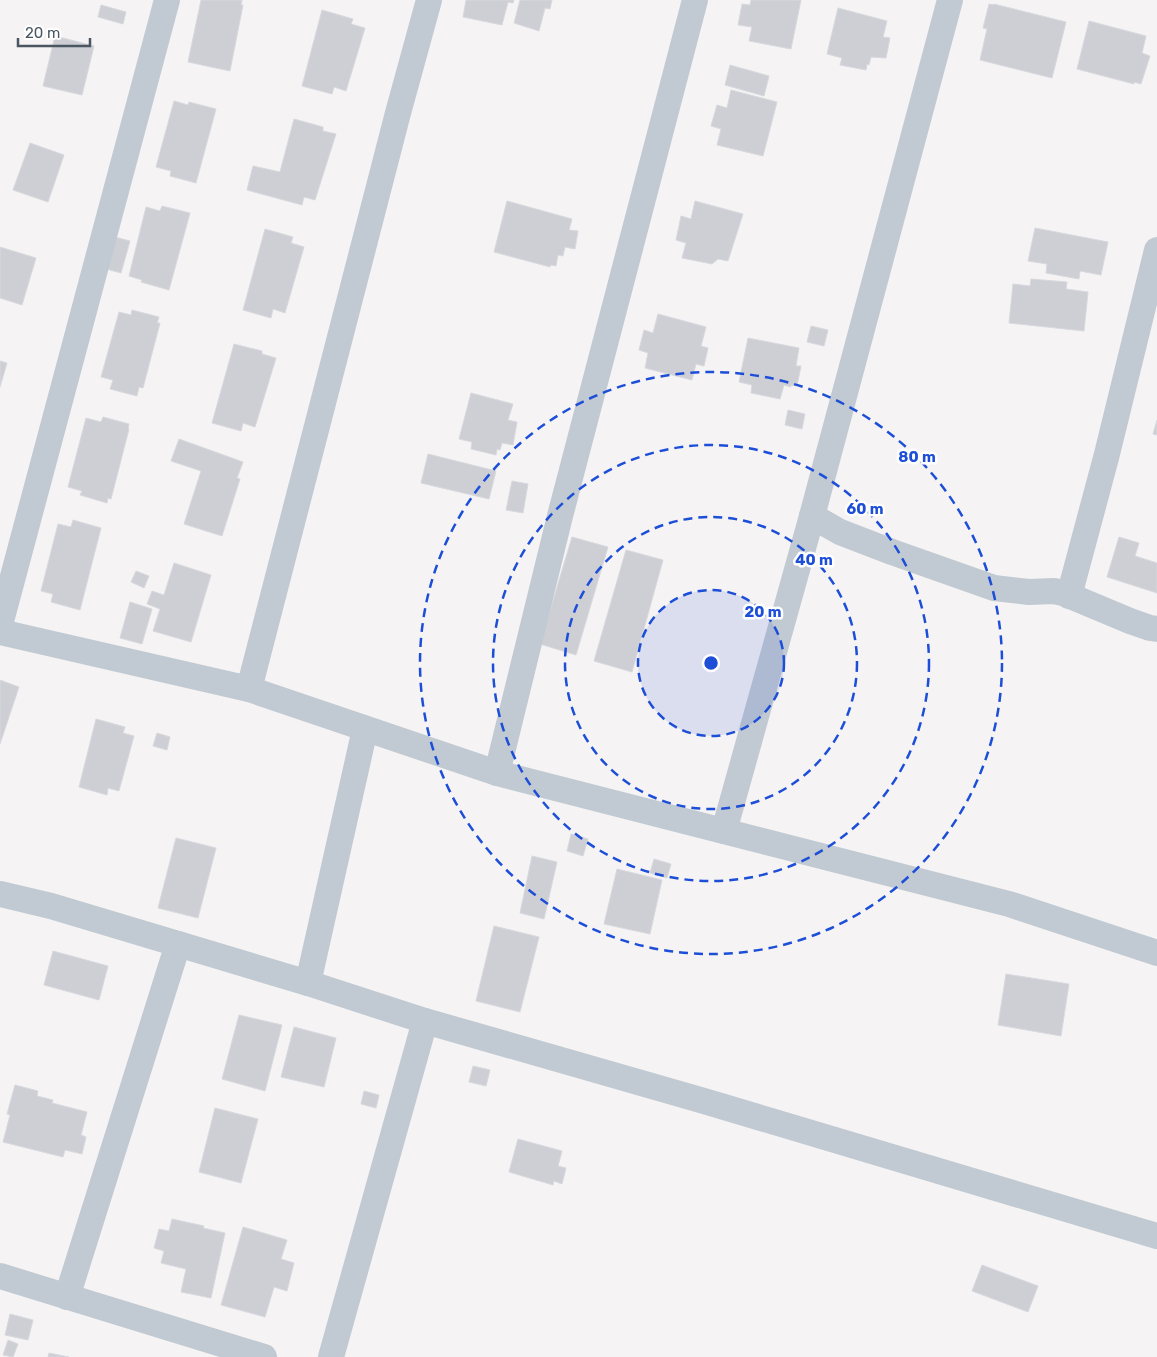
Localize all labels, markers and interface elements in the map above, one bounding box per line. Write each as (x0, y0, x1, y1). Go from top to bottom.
scale bar (18, 15, 90, 47)
text: 20 m (25, 24, 60, 42)
text: 80 m (898, 448, 936, 466)
text: 60 m (847, 500, 883, 518)
text: 40 m (795, 551, 833, 569)
text: 20 m (745, 603, 781, 621)
centre of rings (702, 654, 720, 672)

